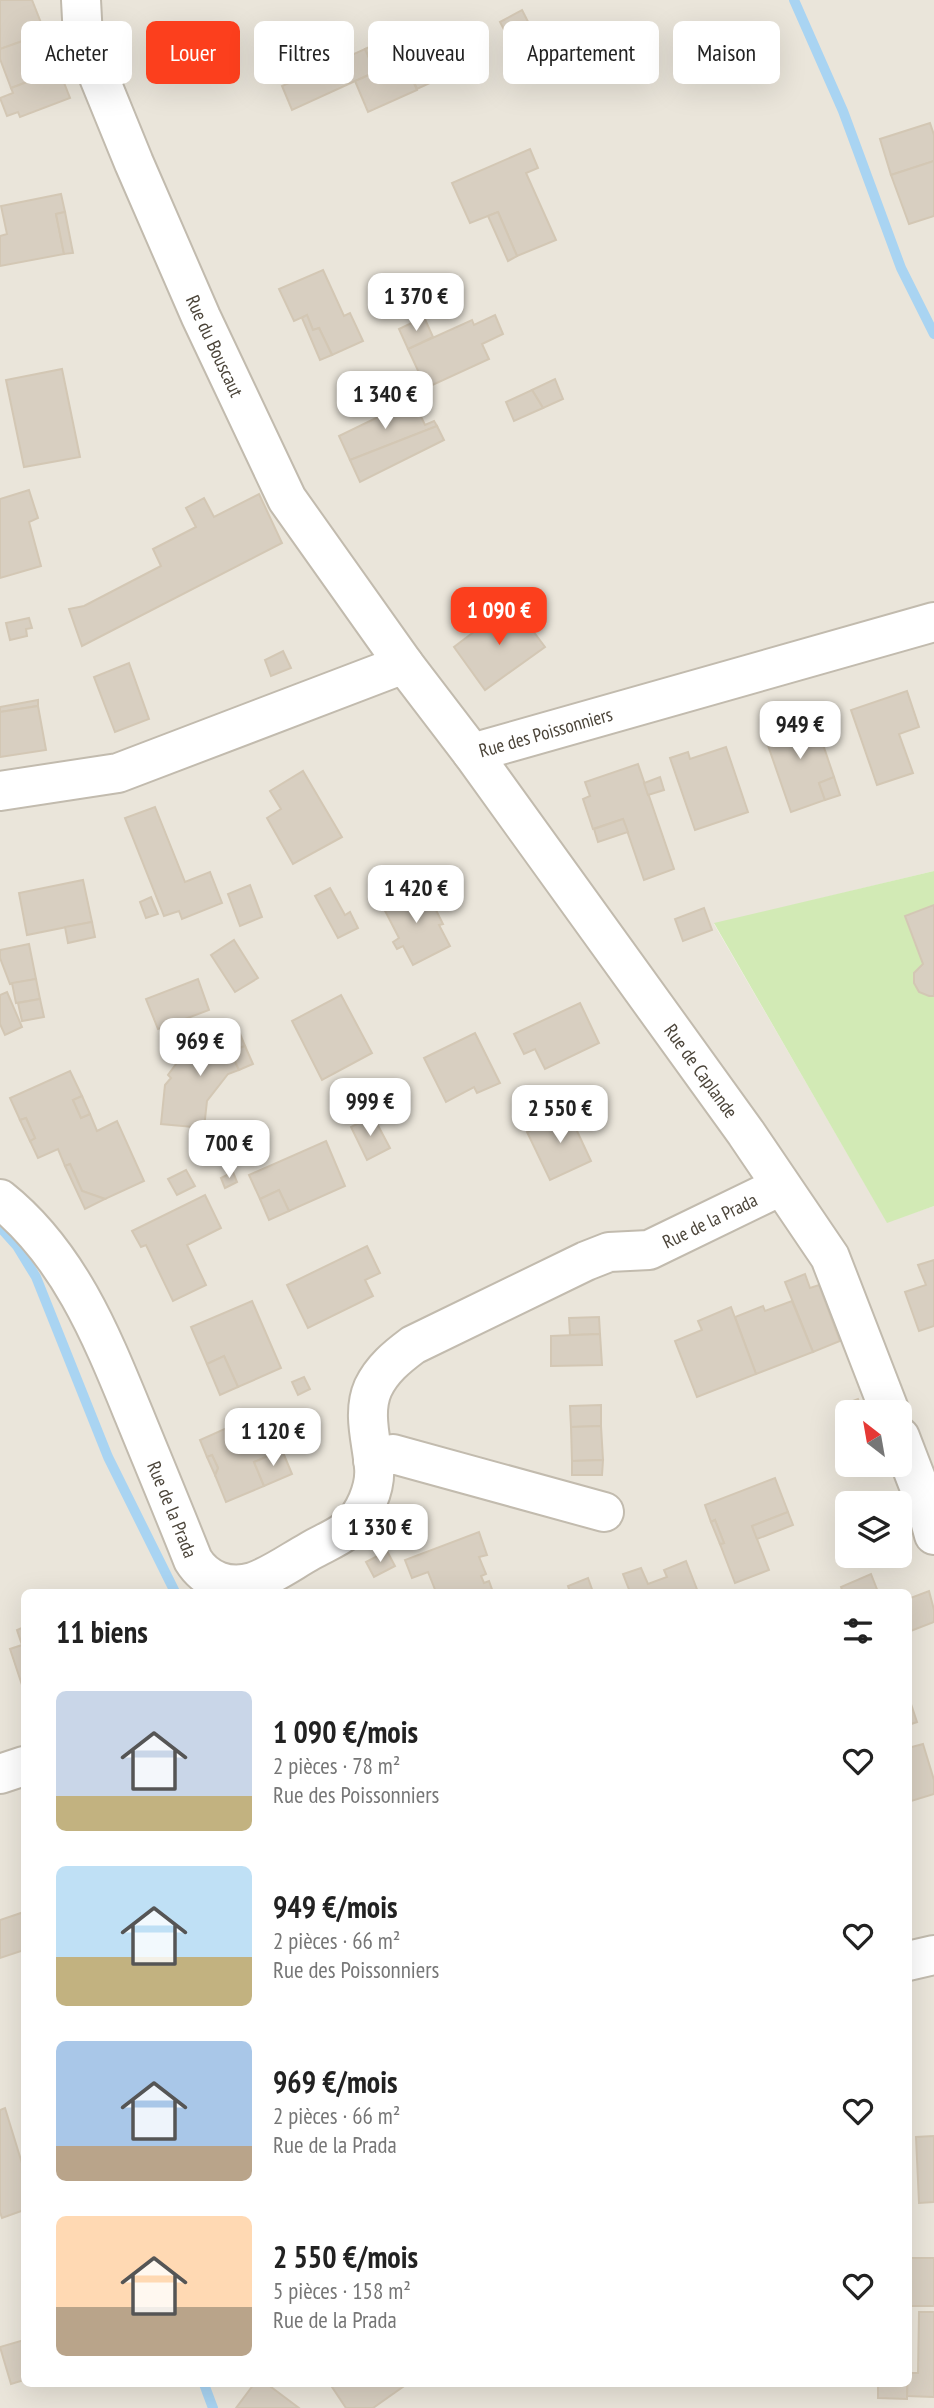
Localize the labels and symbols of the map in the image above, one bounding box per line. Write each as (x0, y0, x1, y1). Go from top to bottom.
pin: 1 370 € (351, 274, 481, 333)
street label: Rue du Bouscaut (181, 291, 249, 401)
pin: 1 340 € (320, 372, 450, 431)
pin: 1 090 € (434, 588, 564, 647)
street label: Rue des Poissonniers (476, 702, 615, 762)
pin: 949 € (751, 702, 849, 761)
pin: 1 420 € (351, 866, 481, 925)
pin: 969 € (151, 1018, 249, 1078)
street label: Rue de Caplande (659, 1019, 743, 1123)
pin: 999 € (321, 1078, 419, 1138)
pin: 2 550 € (495, 1086, 625, 1145)
pin: 700 € (180, 1120, 278, 1180)
street label: Rue de la Prada (659, 1187, 761, 1254)
north arrow (835, 1400, 912, 1477)
pin: 1 120 € (208, 1408, 338, 1468)
street label: Rue de la Prada (142, 1458, 203, 1561)
pin: 1 330 € (315, 1504, 445, 1564)

